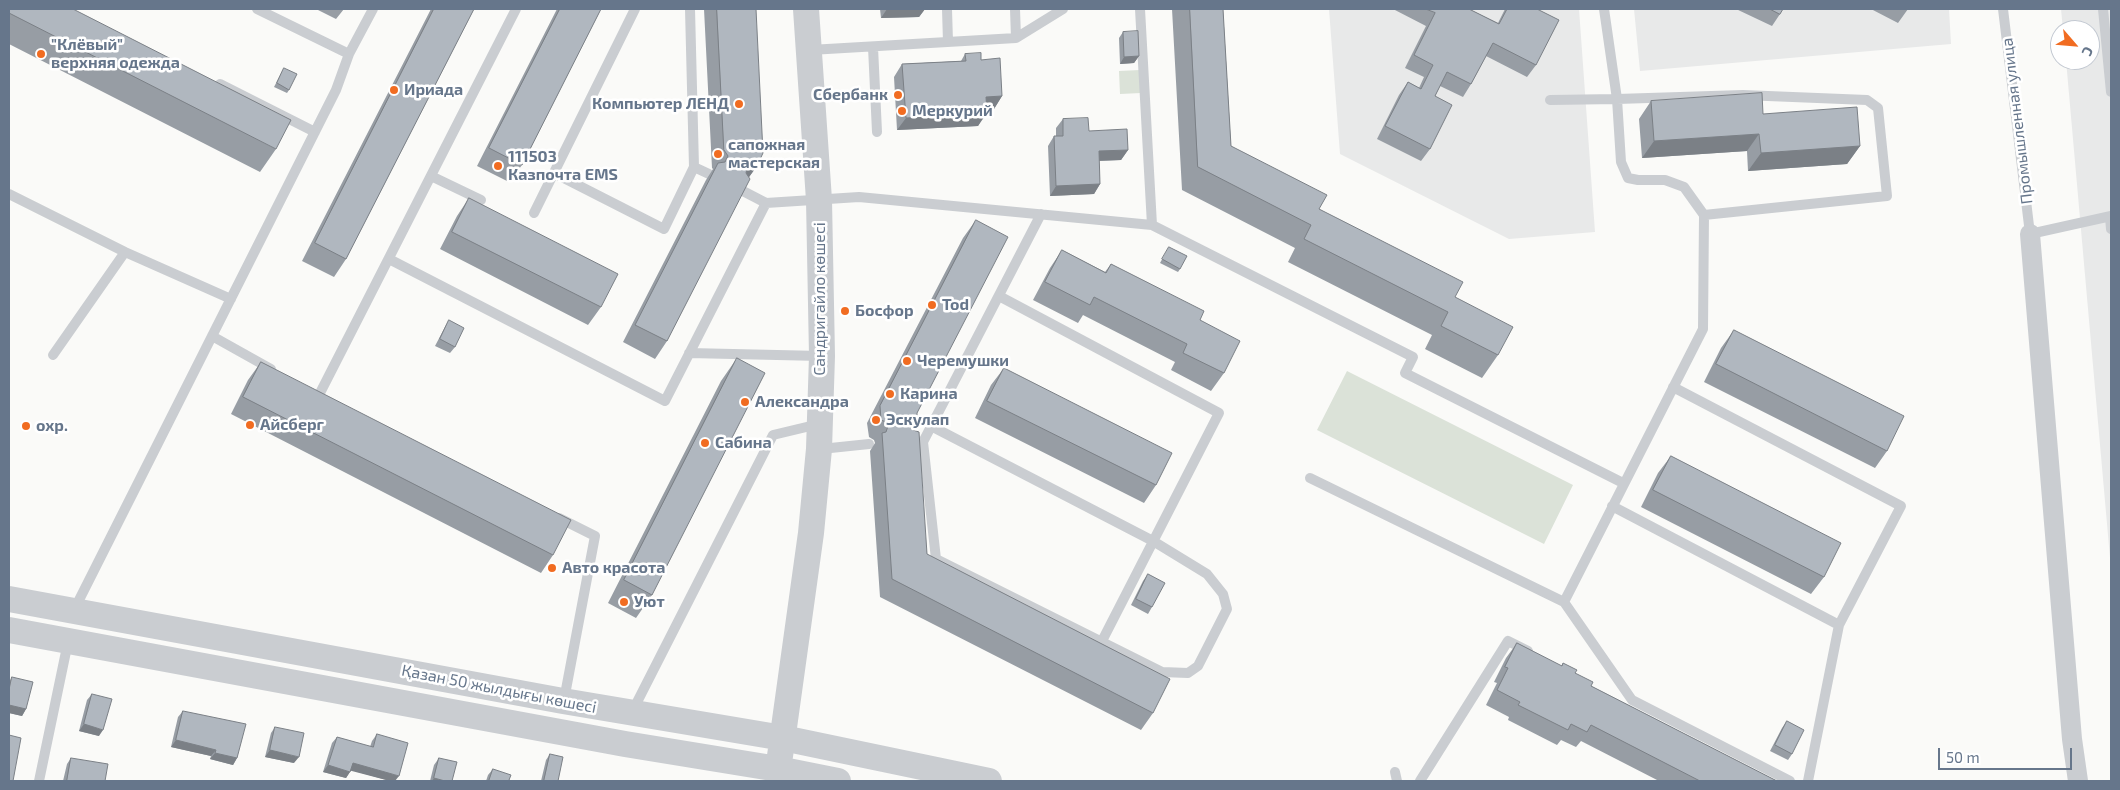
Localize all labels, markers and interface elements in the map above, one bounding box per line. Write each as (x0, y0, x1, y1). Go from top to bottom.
north arrow (2050, 20, 2100, 70)
place label: "Клёвый" верхняя одежда (51, 35, 180, 73)
street label: Промышленная улица (1997, 37, 2037, 205)
text: С (2078, 44, 2097, 59)
marker: "Клёвый" верхняя одежда (35, 48, 47, 60)
place label: Ириада (404, 80, 463, 100)
marker: Ириада (388, 84, 400, 96)
place label: Сбербанк (813, 85, 888, 105)
marker: Сбербанк (892, 89, 904, 101)
place label: Компьютер ЛЕНД (592, 94, 729, 114)
marker: Компьютер ЛЕНД (733, 98, 745, 110)
place label: Меркурий (912, 101, 993, 121)
marker: Меркурий (896, 105, 908, 117)
place label: сапожная мастерская (728, 135, 820, 173)
place label: 111503 Казпочта EMS (508, 147, 618, 185)
marker: сапожная мастерская (712, 148, 724, 160)
marker: 111503 Казпочта EMS (492, 160, 504, 172)
street label: Сандригайло көшесі (810, 222, 830, 376)
place label: Tod (942, 295, 969, 315)
marker: Tod (926, 299, 938, 311)
place label: Босфор (855, 301, 914, 321)
marker: Босфор (839, 305, 851, 317)
place label: Черемушки (917, 351, 1009, 371)
marker: Черемушки (901, 355, 913, 367)
place label: Карина (900, 384, 958, 404)
marker: Карина (884, 388, 896, 400)
place label: Александра (755, 392, 849, 412)
marker: Александра (739, 396, 751, 408)
place label: Эскулап (886, 410, 949, 430)
marker: Эскулап (870, 414, 882, 426)
place label: Айсберг (260, 415, 324, 435)
place label: охр. (36, 416, 68, 436)
marker: Айсберг (244, 419, 256, 431)
marker: охр. (20, 420, 32, 432)
place label: Сабина (715, 433, 772, 453)
marker: Сабина (699, 437, 711, 449)
place label: Авто красота (562, 558, 665, 578)
marker: Авто красота (546, 562, 558, 574)
place label: Уют (634, 592, 665, 612)
marker: Уют (618, 596, 630, 608)
street label: Қазан 50 жылдығы көшесі (400, 661, 598, 717)
scale bar (1940, 738, 2074, 770)
text: 50 m (1946, 748, 1980, 766)

